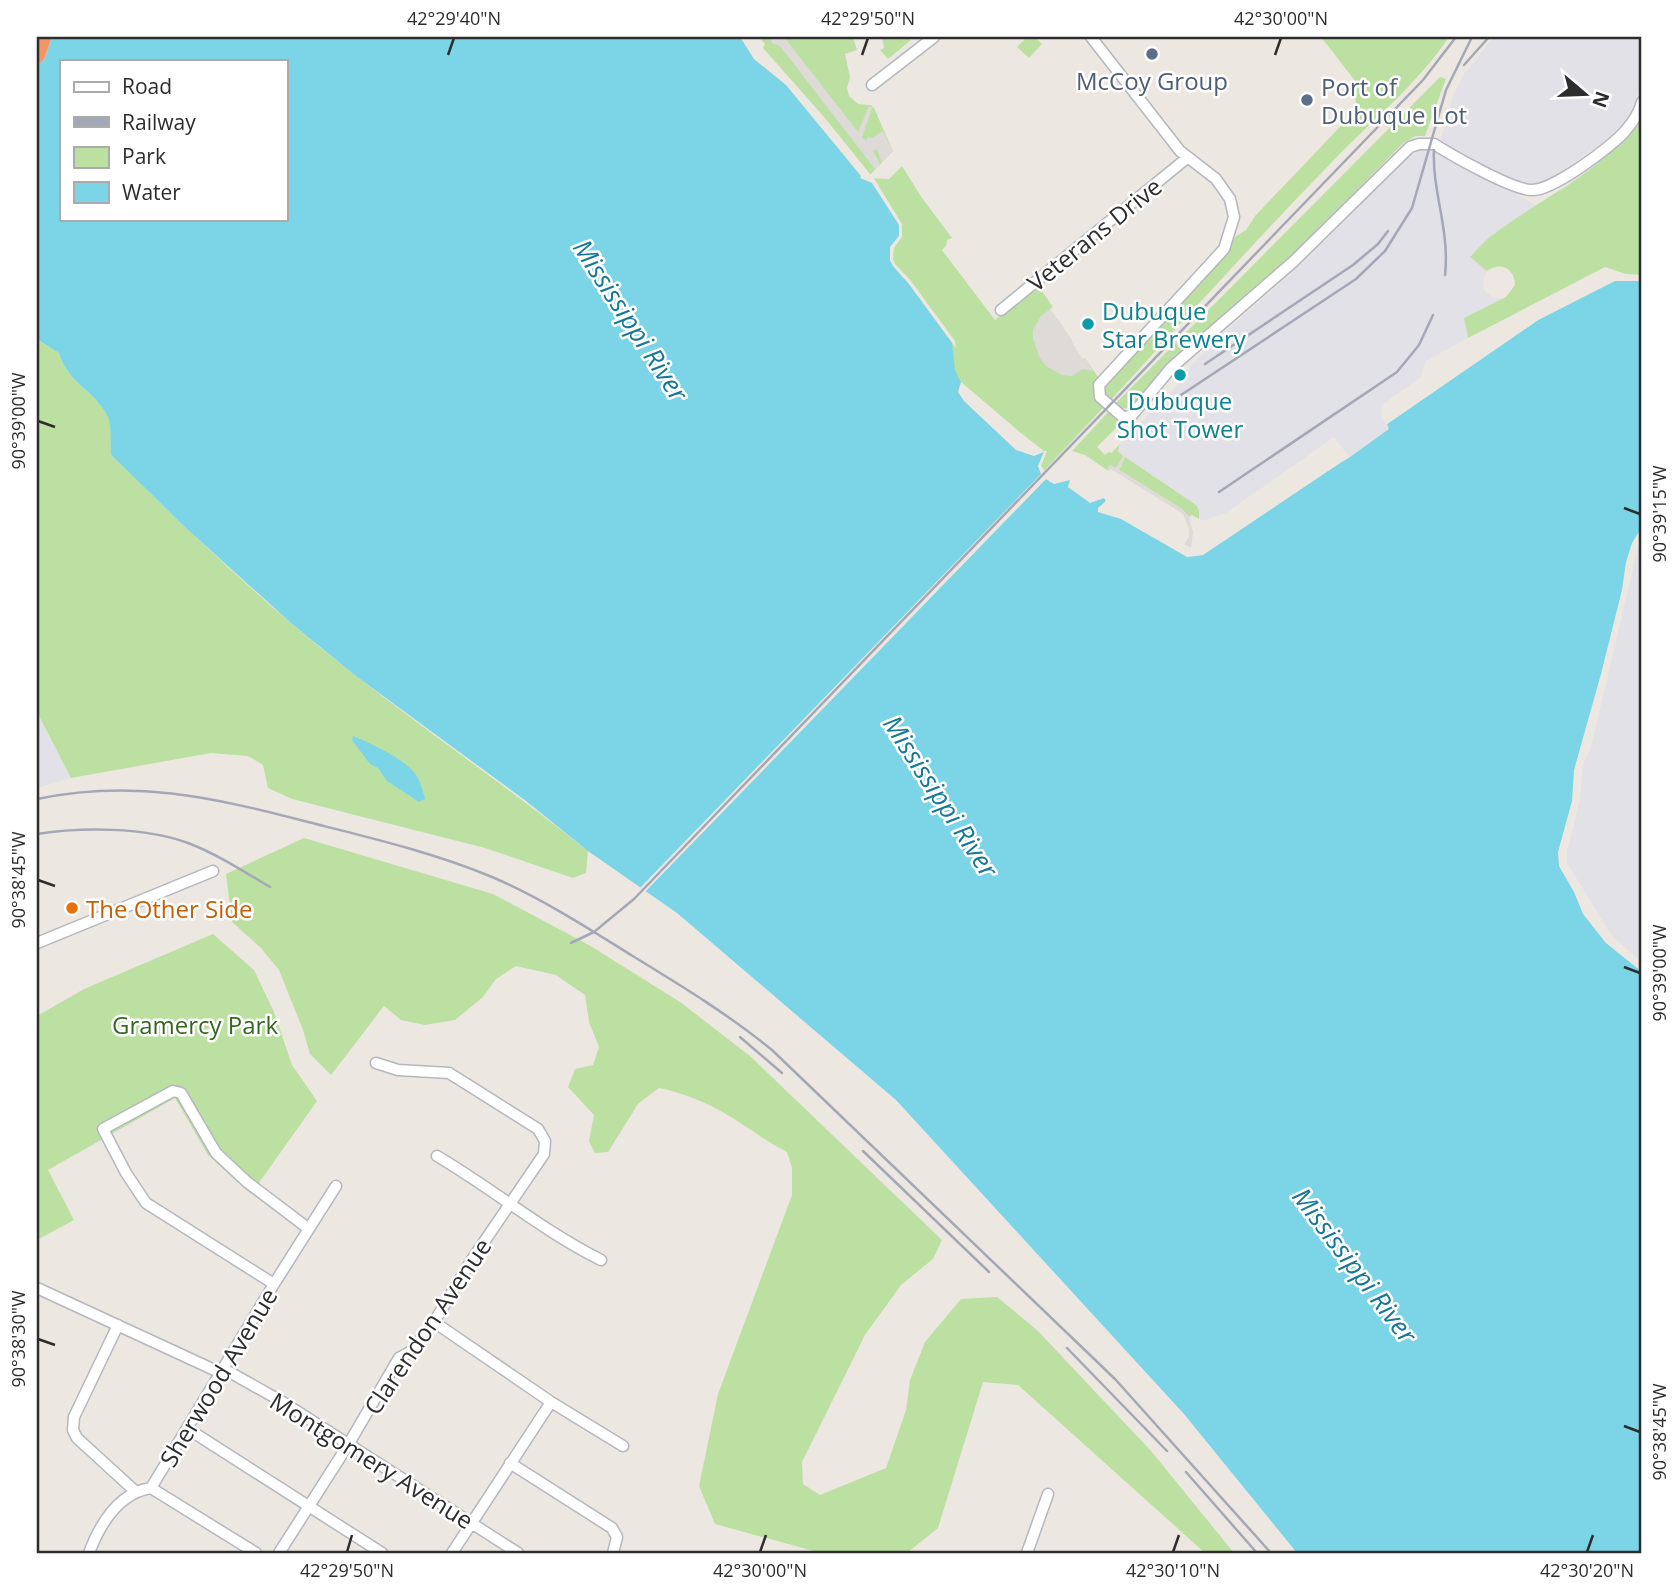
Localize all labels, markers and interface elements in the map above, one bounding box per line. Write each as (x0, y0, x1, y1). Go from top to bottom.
text: 42°29'40"N (407, 6, 501, 30)
text: 42°29'50"N (821, 6, 915, 30)
text: 42°30'00"N (1234, 6, 1328, 30)
marker: McCoy Group (1144, 46, 1160, 62)
legend (60, 60, 287, 220)
north arrow (1550, 60, 1620, 130)
place label: McCoy Group (1076, 64, 1228, 97)
place label: Port of Dubuque Lot (1321, 70, 1467, 131)
text: Road (122, 72, 172, 100)
text: N (1586, 88, 1616, 111)
marker: Port of Dubuque Lot (1299, 92, 1315, 108)
text: Railway (122, 108, 196, 136)
text: Park (122, 142, 166, 170)
street label: Veterans Drive (1020, 170, 1168, 298)
text: Water (122, 178, 181, 206)
water label: Mississippi River (565, 232, 698, 409)
place label: Dubuque Star Brewery (1102, 294, 1247, 355)
marker: Dubuque Star Brewery (1080, 316, 1096, 332)
marker: Dubuque Shot Tower (1172, 367, 1188, 383)
text: 90°39'00"W (6, 372, 30, 470)
place label: Dubuque Shot Tower (1117, 384, 1244, 445)
text: 90°39'15"W (1647, 465, 1671, 563)
water label: Mississippi River (875, 708, 1008, 885)
text: 90°38'45"W (6, 831, 30, 929)
place label: The Other Side (86, 892, 253, 925)
marker: The Other Side (64, 900, 80, 916)
text: 90°39'00"W (1647, 924, 1671, 1022)
park label: Gramercy Park (112, 1008, 278, 1041)
water label: Mississippi River (1285, 1180, 1426, 1352)
street label: Clarendon Avenue (356, 1231, 498, 1421)
street label: Sherwood Avenue (152, 1281, 284, 1473)
text: 90°38'30"W (6, 1290, 30, 1388)
text: 90°38'45"W (1647, 1383, 1671, 1481)
street label: Montgomery Avenue (264, 1384, 480, 1536)
text: 42°29'50"N (300, 1558, 394, 1582)
text: 42°30'00"N (713, 1558, 807, 1582)
text: 42°30'10"N (1126, 1558, 1220, 1582)
text: 42°30'20"N (1540, 1558, 1634, 1582)

